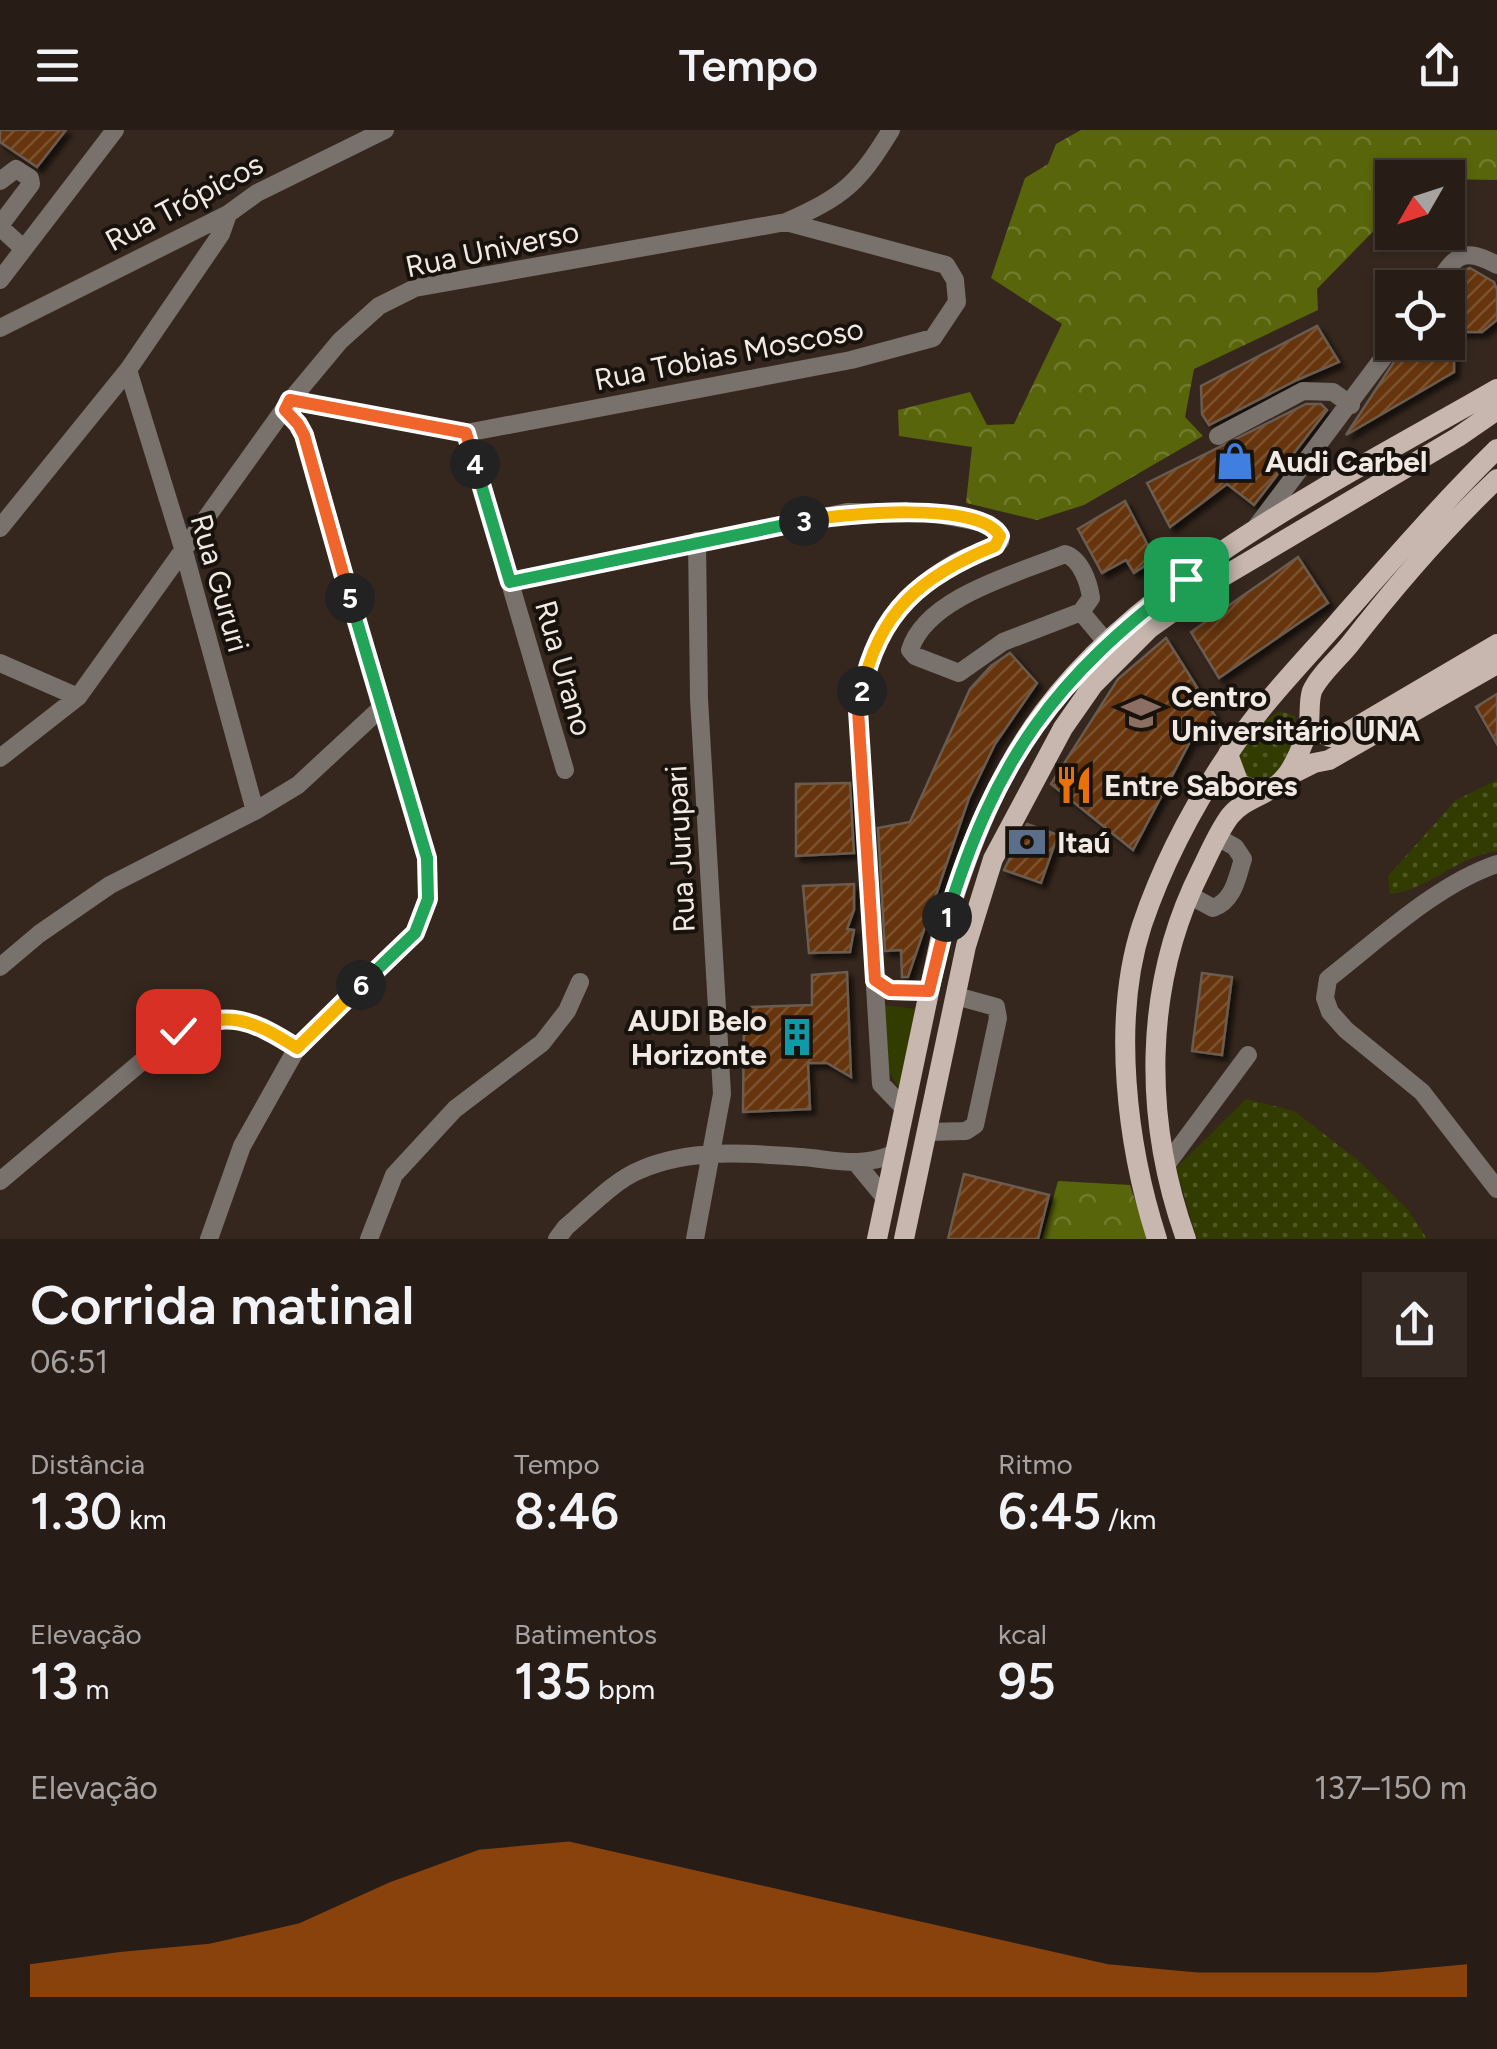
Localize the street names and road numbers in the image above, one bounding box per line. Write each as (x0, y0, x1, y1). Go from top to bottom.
street label: Rua Trópicos (99, 145, 269, 259)
street label: Rua Universo (402, 213, 582, 285)
street label: Rua Tobias Moscoso (591, 310, 867, 398)
street label: Rua Gururi (183, 510, 257, 656)
street label: Rua Urano (527, 596, 601, 740)
street label: Rua Jurupari (657, 764, 703, 934)

